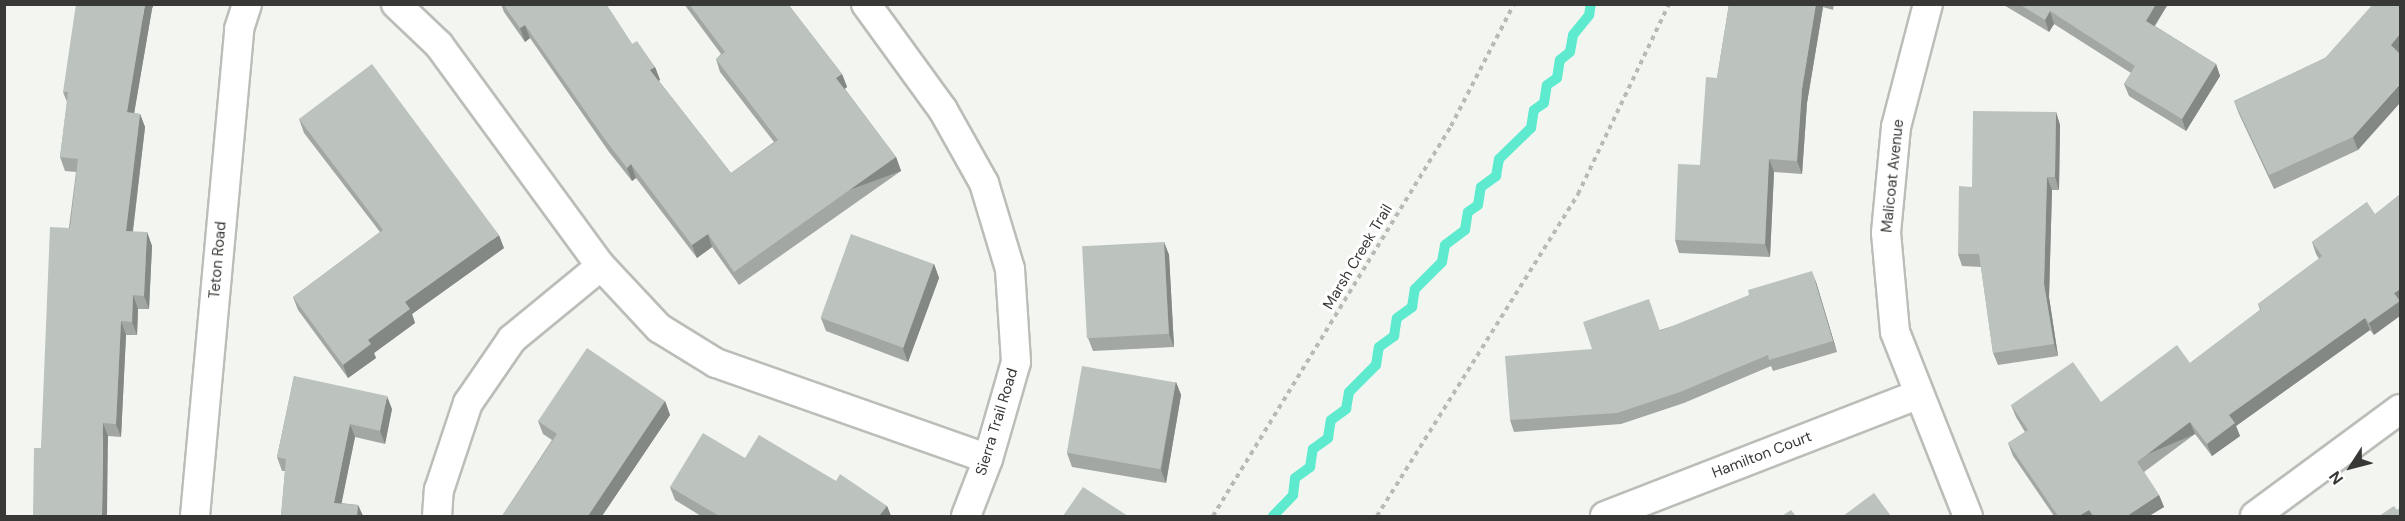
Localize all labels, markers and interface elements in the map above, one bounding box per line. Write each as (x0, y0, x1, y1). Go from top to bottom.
street label: Malicoat Avenue (1878, 118, 1908, 234)
street label: Marsh Creek Trail (1320, 201, 1396, 313)
street label: Teton Road (206, 221, 230, 299)
street label: Sierra Trail Road (972, 366, 1022, 478)
street label: Hamilton Court (1710, 428, 1814, 482)
north arrow (2321, 437, 2381, 497)
text: N (2324, 467, 2348, 489)

